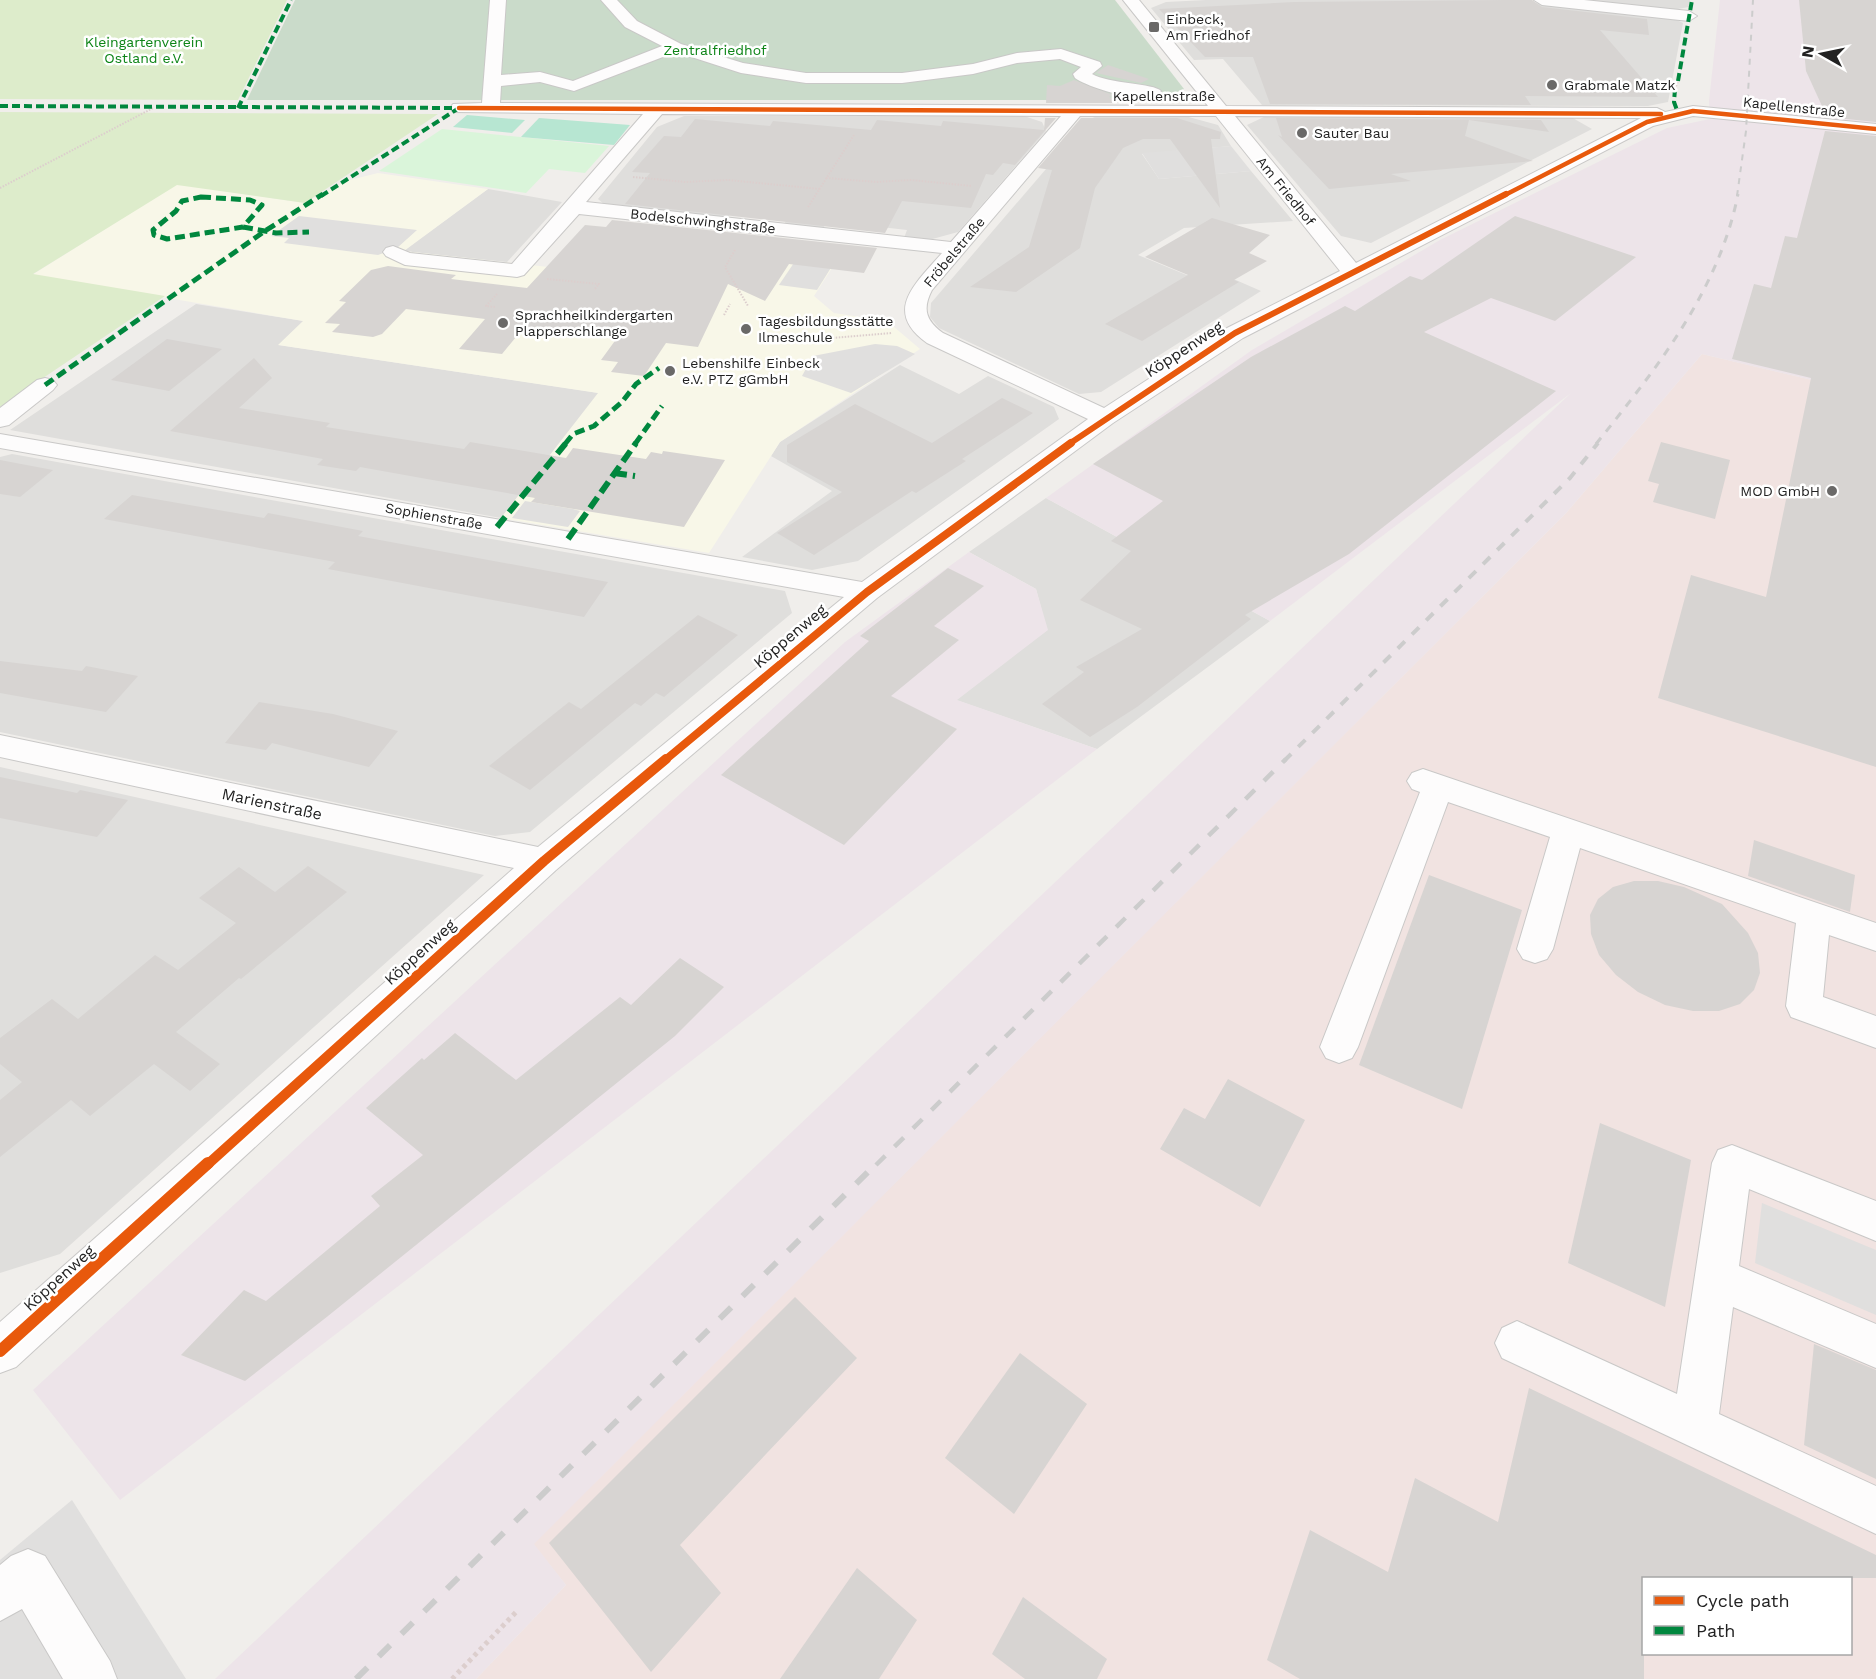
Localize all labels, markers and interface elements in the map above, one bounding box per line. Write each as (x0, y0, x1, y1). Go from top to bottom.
place label: Einbeck, Am Friedhof (1166, 11, 1251, 43)
marker: Einbeck, Am Friedhof (1147, 20, 1161, 34)
north arrow (1792, 24, 1852, 84)
park label: Kleingartenverein Ostland e.V. (85, 34, 203, 66)
park label: Zentralfriedhof (664, 42, 767, 58)
text: N (1797, 44, 1818, 59)
place label: Grabmale Matzk (1564, 77, 1676, 93)
marker: Grabmale Matzk (1545, 78, 1559, 92)
street label: Kapellenstraße (1113, 88, 1215, 104)
street label: Kapellenstraße (1742, 94, 1846, 120)
place label: Sauter Bau (1314, 125, 1389, 141)
marker: Sauter Bau (1295, 126, 1309, 140)
street label: Am Friedhof (1253, 153, 1319, 229)
street label: Bodelschwinghstraße (630, 205, 776, 237)
street label: Fröbelstraße (920, 214, 988, 290)
place label: Sprachheilkindergarten Plapperschlange (515, 307, 673, 339)
place label: Tagesbildungsstätte Ilmeschule (758, 313, 893, 345)
marker: Sprachheilkindergarten Plapperschlange (496, 316, 510, 330)
street label: Köppenweg (1141, 316, 1227, 381)
marker: Tagesbildungsstätte Ilmeschule (739, 322, 753, 336)
place label: Lebenshilfe Einbeck e.V. PTZ gGmbH (682, 355, 820, 387)
marker: Lebenshilfe Einbeck e.V. PTZ gGmbH (663, 364, 677, 378)
place label: MOD GmbH (1740, 483, 1820, 499)
marker: MOD GmbH (1825, 484, 1839, 498)
street label: Sophienstraße (384, 500, 484, 532)
street label: Köppenweg (750, 600, 831, 672)
street label: Marienstraße (220, 784, 324, 824)
street label: Köppenweg (380, 915, 460, 989)
street label: Köppenweg (19, 1241, 99, 1315)
legend (1642, 1577, 1852, 1655)
text: Cycle path (1696, 1590, 1790, 1611)
text: Path (1696, 1620, 1736, 1641)

